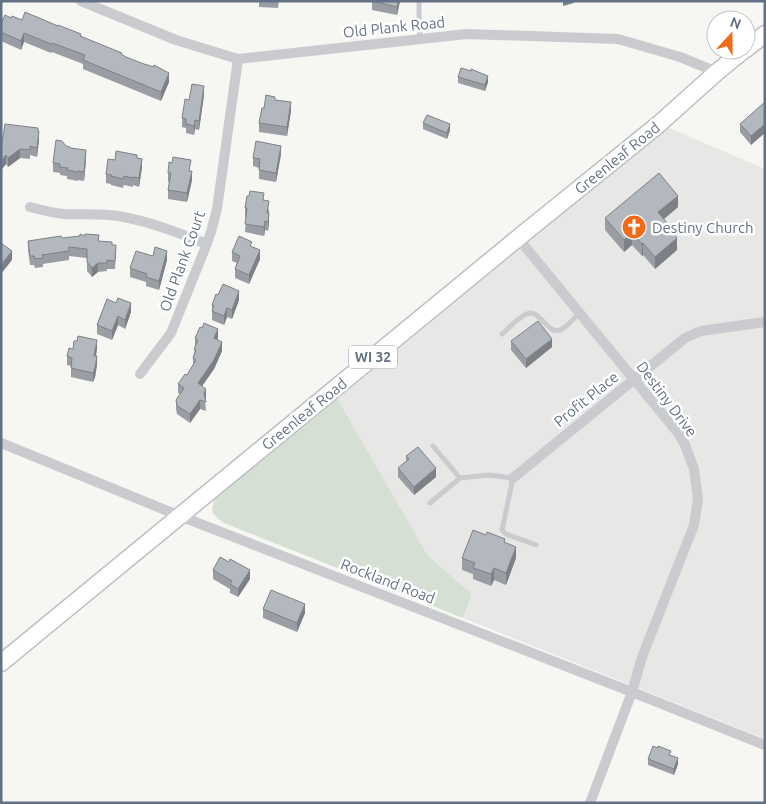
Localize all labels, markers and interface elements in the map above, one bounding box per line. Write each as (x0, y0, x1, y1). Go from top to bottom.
north arrow (706, 10, 756, 60)
street label: Old Plank Road (342, 13, 446, 41)
text: N (728, 14, 743, 32)
street label: Greenleaf Road (571, 119, 663, 197)
street label: Old Plank Court (156, 208, 208, 314)
church icon: Destiny Church (621, 214, 647, 240)
place label: Destiny Church (652, 219, 754, 236)
road number: WI 32 (349, 346, 397, 368)
street label: Destiny Drive (633, 358, 701, 440)
street label: Profit Place (550, 368, 622, 430)
street label: Greenleaf Road (258, 375, 350, 453)
street label: Rockland Road (338, 555, 438, 607)

